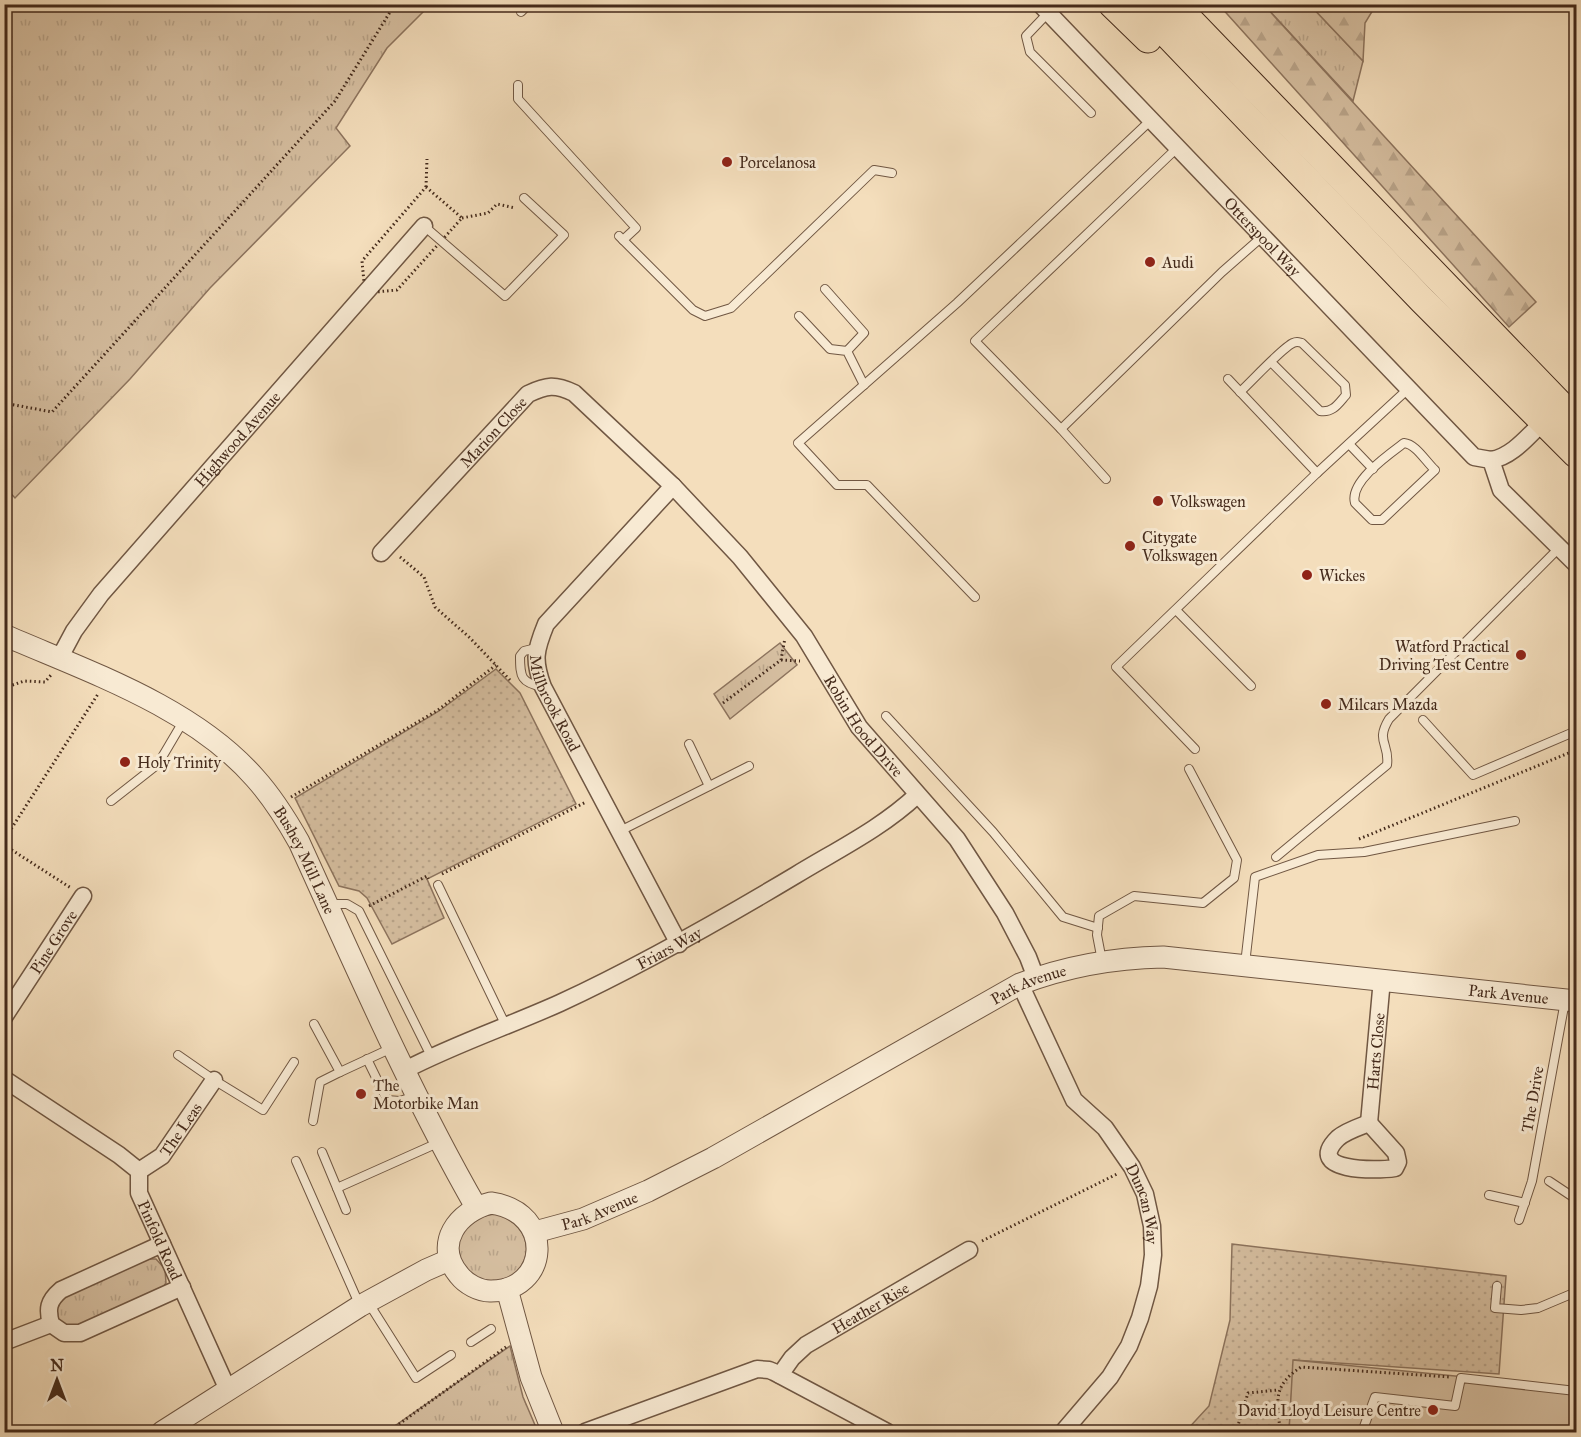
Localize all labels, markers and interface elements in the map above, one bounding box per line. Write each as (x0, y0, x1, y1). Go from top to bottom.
place label: Porcelanosa (739, 153, 816, 172)
marker: Porcelanosa (720, 155, 734, 169)
street label: Otterspool Way (1220, 193, 1305, 281)
place label: Audi (1161, 253, 1194, 272)
marker: Audi (1143, 255, 1157, 269)
street label: Highwood Avenue (191, 387, 285, 491)
street label: Marion Close (456, 393, 531, 472)
place label: Volkswagen (1169, 492, 1246, 512)
marker: Volkswagen (1151, 494, 1165, 508)
place label: Citygate Volkswagen (1141, 528, 1218, 566)
marker: Citygate Volkswagen (1123, 539, 1137, 553)
place label: Wickes (1319, 566, 1365, 585)
marker: Wickes (1300, 568, 1314, 582)
place label: Watford Practical Driving Test Centre (1379, 637, 1510, 675)
marker: Watford Practical Driving Test Centre (1514, 648, 1528, 662)
street label: Millbrook Road (526, 654, 584, 755)
street label: Robin Hood Drive (820, 672, 907, 781)
place label: Milcars Mazda (1338, 695, 1438, 714)
marker: Milcars Mazda (1319, 697, 1333, 711)
place label: Holy Trinity (137, 753, 221, 772)
marker: Holy Trinity (118, 755, 132, 769)
street label: Bushey Mill Lane (270, 803, 339, 917)
street label: Pine Grove (26, 906, 81, 977)
street label: Friars Way (633, 923, 705, 974)
street label: Park Avenue (987, 961, 1069, 1009)
street label: Park Avenue (1467, 981, 1550, 1008)
street label: Harts Close (1363, 1012, 1389, 1091)
street label: The Drive (1517, 1064, 1548, 1134)
place label: The Motorbike Man (373, 1076, 479, 1113)
marker: The Motorbike Man (354, 1087, 368, 1101)
street label: The Leas (156, 1099, 206, 1160)
street label: Duncan Way (1122, 1160, 1162, 1245)
street label: Park Avenue (559, 1187, 641, 1234)
street label: Pinfold Road (134, 1197, 186, 1283)
street label: Heather Rise (828, 1278, 912, 1338)
north arrow (27, 1350, 87, 1410)
text: N (50, 1356, 64, 1375)
place label: David Lloyd Leisure Centre (1238, 1401, 1421, 1420)
marker: David Lloyd Leisure Centre (1426, 1403, 1440, 1417)

